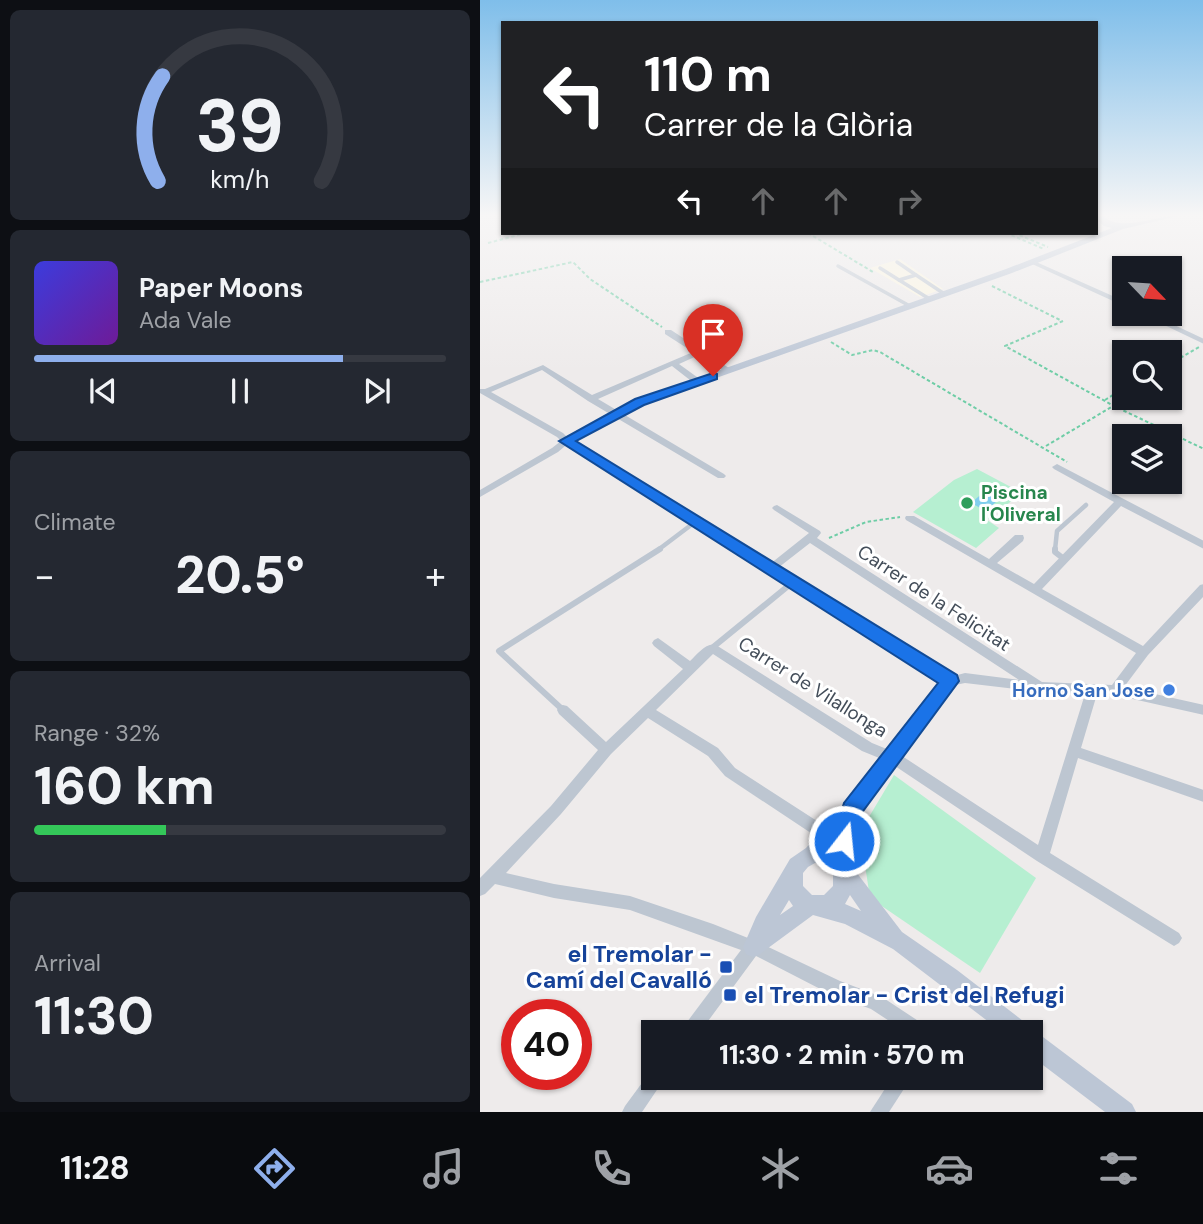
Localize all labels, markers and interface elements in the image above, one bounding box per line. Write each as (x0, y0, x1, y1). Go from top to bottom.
text: 110 m (644, 42, 772, 106)
icon: left (529, 49, 620, 140)
text: 39 (196, 80, 284, 175)
text: Carrer de la Glòria (644, 104, 913, 146)
text: km/h (210, 163, 270, 196)
icon: left (671, 182, 709, 220)
icon: ahead (744, 182, 782, 220)
icon: ahead (817, 182, 855, 220)
icon: right (890, 182, 928, 220)
north arrow (1112, 256, 1182, 326)
map controls (1112, 256, 1182, 494)
text: Paper Moons (139, 271, 303, 305)
pin (683, 304, 743, 376)
text: Ada Vale (139, 305, 232, 335)
icon: arrive (694, 315, 732, 353)
button: search (1112, 340, 1182, 410)
icon: previous (84, 372, 122, 410)
icon: pause (221, 372, 259, 410)
icon: next (358, 372, 396, 410)
button: layers (1112, 424, 1182, 494)
place label: Piscina l'Oliveral (981, 480, 1061, 527)
marker: Piscina l'Oliveral (959, 495, 975, 511)
text: Climate (34, 507, 116, 537)
street label: Carrer de la Felicitat (853, 539, 1015, 657)
text: 20.5° (175, 541, 305, 609)
text: − (34, 551, 55, 601)
text: + (425, 551, 446, 601)
street label: Carrer de Vilallonga (734, 631, 892, 743)
place label: Horno San Jose (1012, 678, 1155, 703)
marker: Horno San Jose (1161, 682, 1177, 698)
text: Range · 32% (34, 718, 160, 748)
text: 160 km (34, 752, 215, 820)
position arrow (807, 804, 881, 878)
place label: el Tremolar - Camí del Cavalló (526, 939, 712, 995)
text: Arrival (34, 948, 101, 978)
marker: el Tremolar - Camí del Cavalló (718, 959, 734, 975)
place label: el Tremolar - Crist del Refugi (744, 980, 1065, 1010)
text: 11:30 (34, 982, 154, 1050)
marker: el Tremolar - Crist del Refugi (722, 987, 738, 1003)
speed limit sign: 40 (501, 999, 592, 1090)
text: 11:30 · 2 min · 570 m (719, 1038, 965, 1072)
icon: directions (250, 1144, 299, 1193)
icon: music (419, 1144, 468, 1193)
icon: phone (587, 1144, 636, 1193)
icon: climate (756, 1144, 805, 1193)
icon: car (925, 1144, 974, 1193)
icon: filters (1094, 1144, 1143, 1193)
text: 11:28 (60, 1147, 130, 1189)

